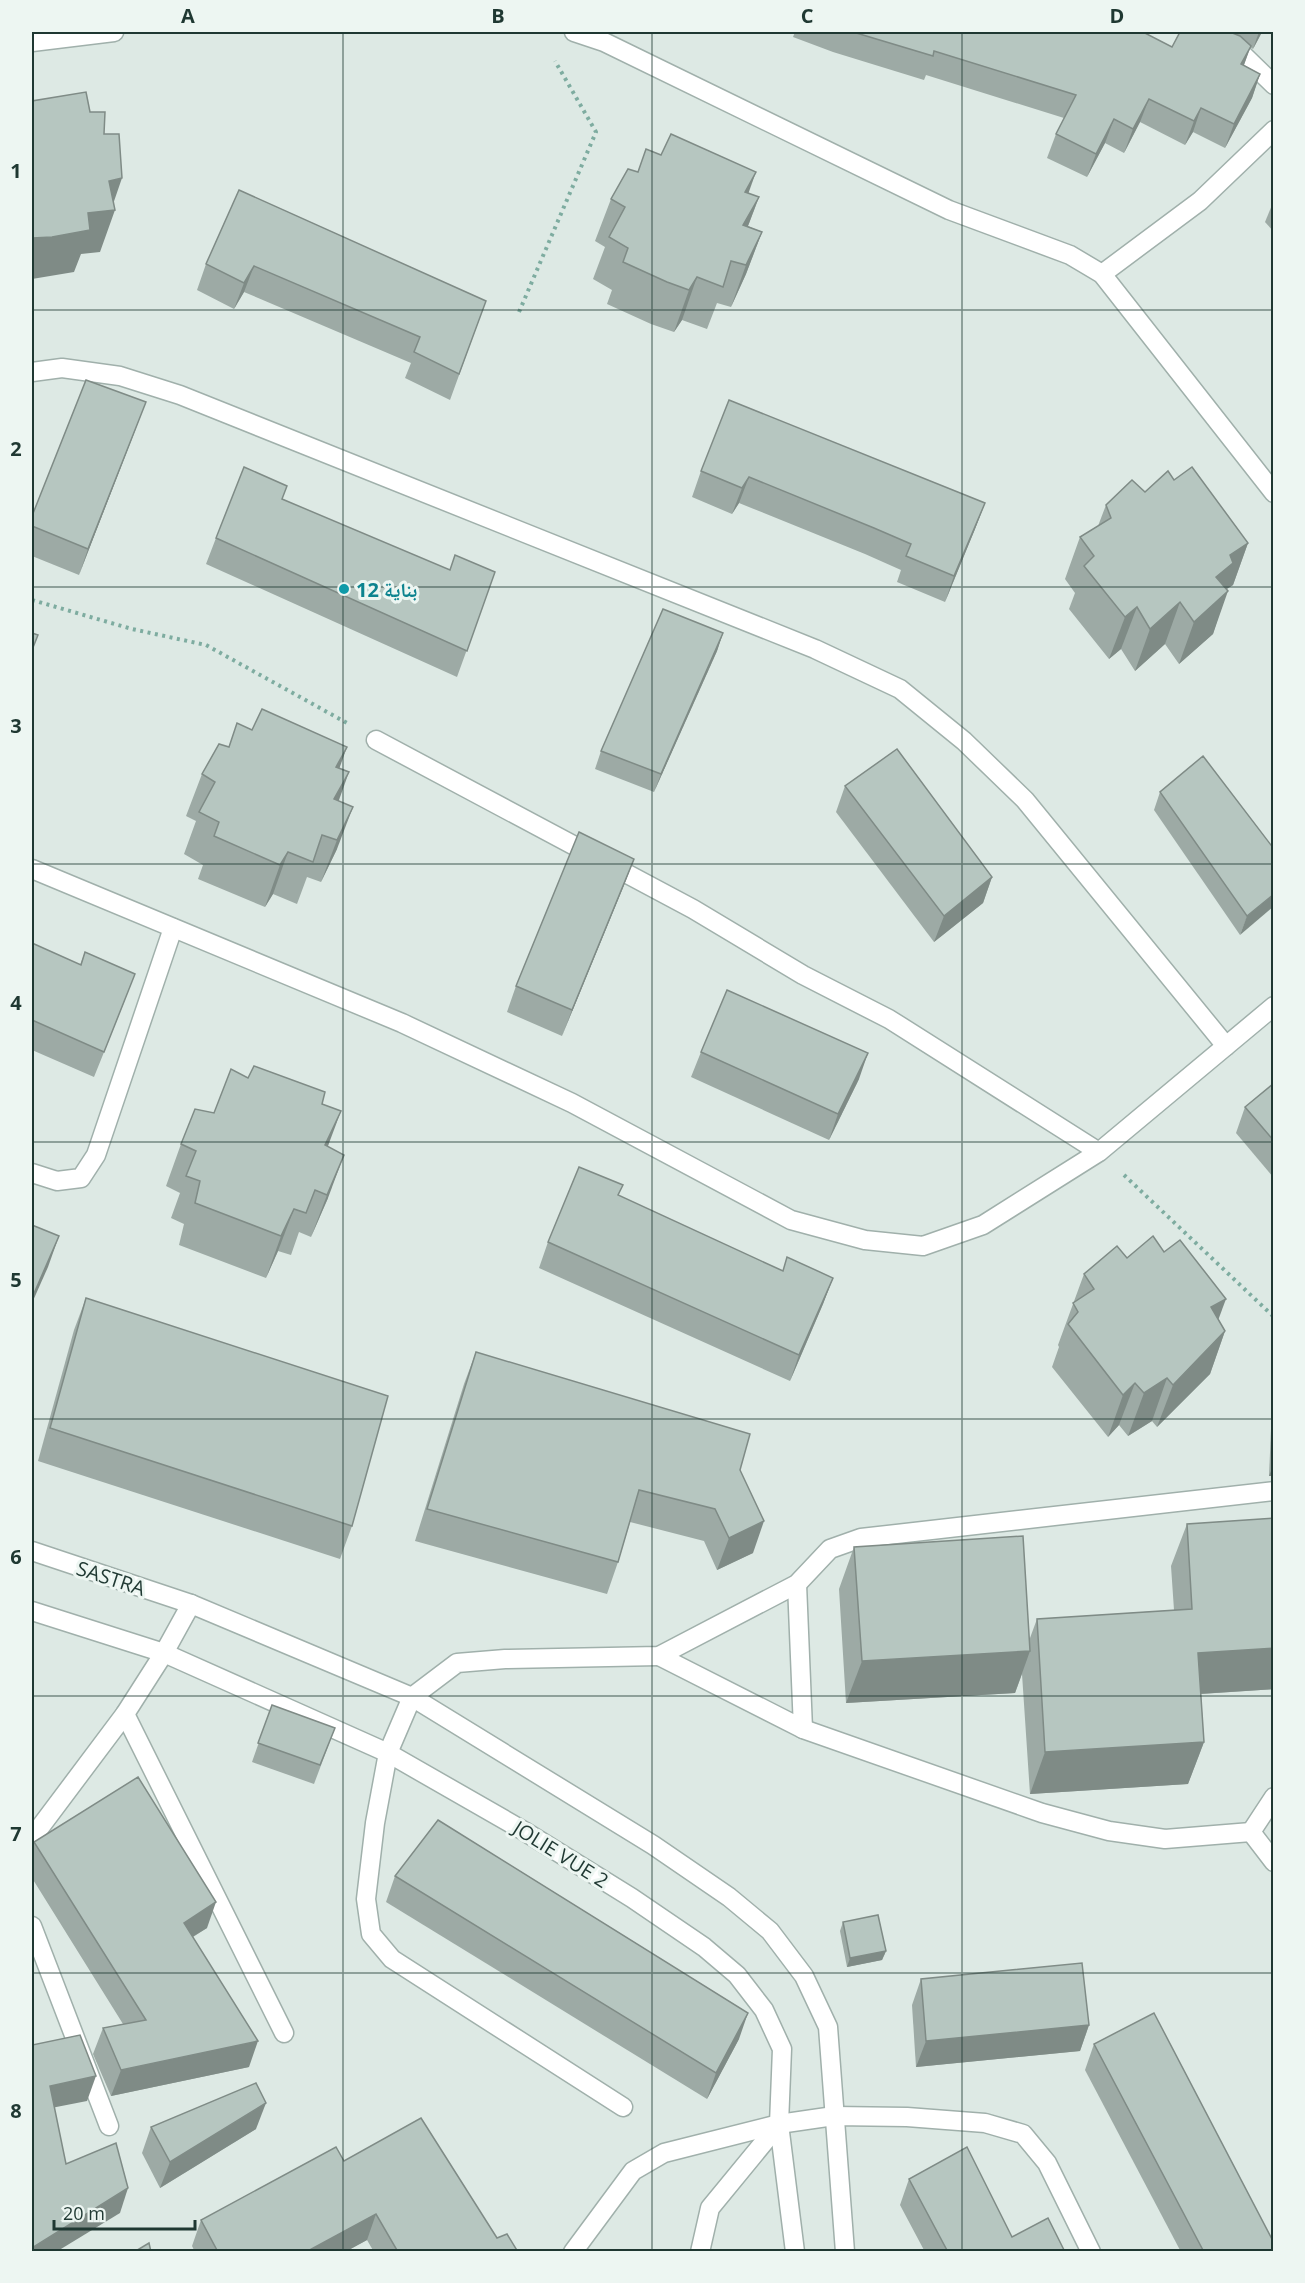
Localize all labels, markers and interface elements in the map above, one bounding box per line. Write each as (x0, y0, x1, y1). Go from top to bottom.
text: A (181, 2, 195, 29)
text: B (491, 2, 505, 29)
text: C (801, 2, 814, 29)
text: D (1110, 2, 1124, 29)
text: 1 (10, 157, 22, 184)
text: 2 (10, 435, 22, 462)
place label: بناية 12 (356, 576, 417, 603)
marker: بناية 12 (337, 582, 351, 596)
text: 3 (10, 712, 22, 739)
text: 4 (10, 989, 22, 1016)
text: 5 (10, 1266, 22, 1293)
text: 6 (10, 1543, 22, 1570)
street label: SASTRA (73, 1554, 149, 1602)
street label: JOLIE VUE 2 (507, 1813, 614, 1894)
text: 7 (10, 1820, 22, 1847)
text: 8 (10, 2097, 22, 2124)
scale bar (54, 2193, 195, 2231)
text: 20 m (63, 2201, 105, 2225)

